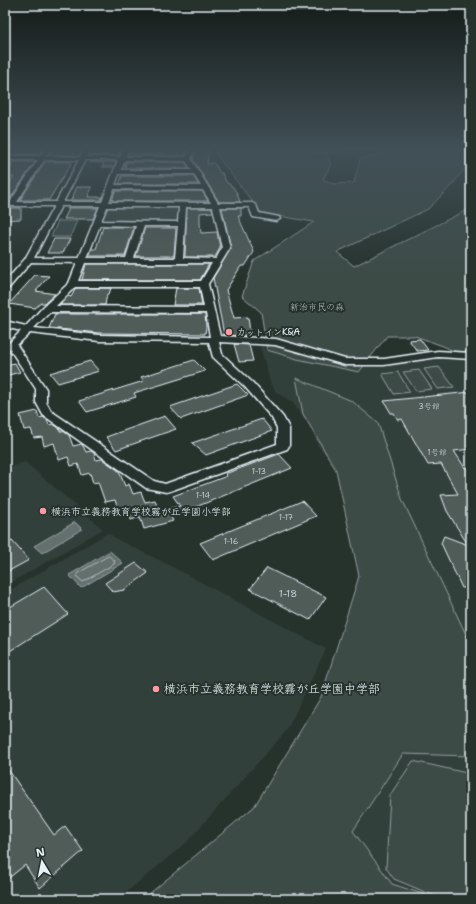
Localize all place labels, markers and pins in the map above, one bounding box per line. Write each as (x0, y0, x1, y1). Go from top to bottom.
place label: カットインK&A (237, 326, 300, 338)
marker: カットインK&A (224, 327, 234, 337)
place label: 横浜市立義務教育学校霧が丘学園小学部 (51, 505, 231, 518)
marker: 横浜市立義務教育学校霧が丘学園小学部 (38, 506, 48, 516)
place label: 横浜市立義務教育学校霧が丘学園中学部 (164, 681, 380, 697)
marker: 横浜市立義務教育学校霧が丘学園中学部 (151, 684, 161, 694)

